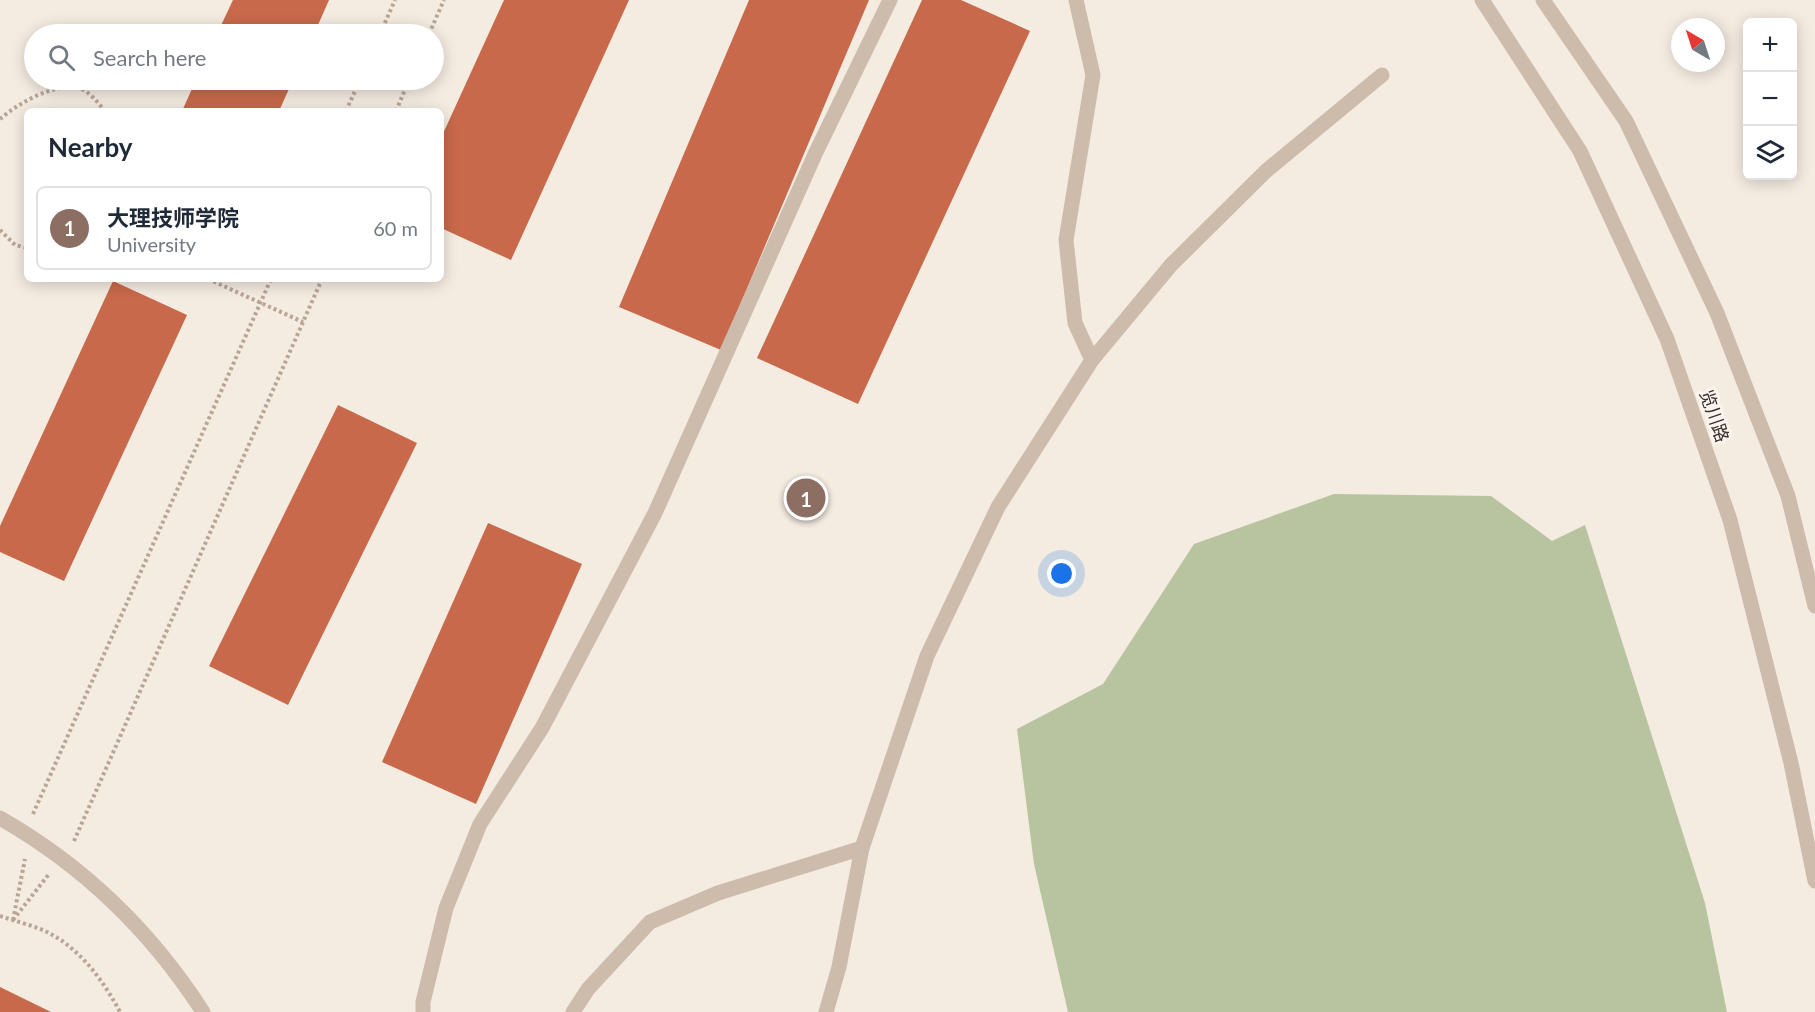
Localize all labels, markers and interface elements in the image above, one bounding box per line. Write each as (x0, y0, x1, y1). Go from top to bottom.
north arrow (1671, 18, 1725, 72)
map controls (1743, 18, 1797, 180)
button: + (1743, 18, 1797, 72)
search box (24, 24, 444, 90)
icon: search (45, 41, 78, 74)
text: Search here (93, 44, 206, 71)
button: − (1743, 72, 1797, 126)
button: layers (1743, 126, 1797, 180)
text: Nearby (48, 131, 133, 163)
text: 大理技师学院 (107, 204, 239, 231)
text: 1 (64, 216, 75, 240)
text: 60 m (373, 216, 418, 240)
text: University (107, 232, 196, 256)
street label: 览川路 (1696, 387, 1734, 445)
pin: 1 (786, 476, 826, 520)
your location (1047, 559, 1076, 588)

